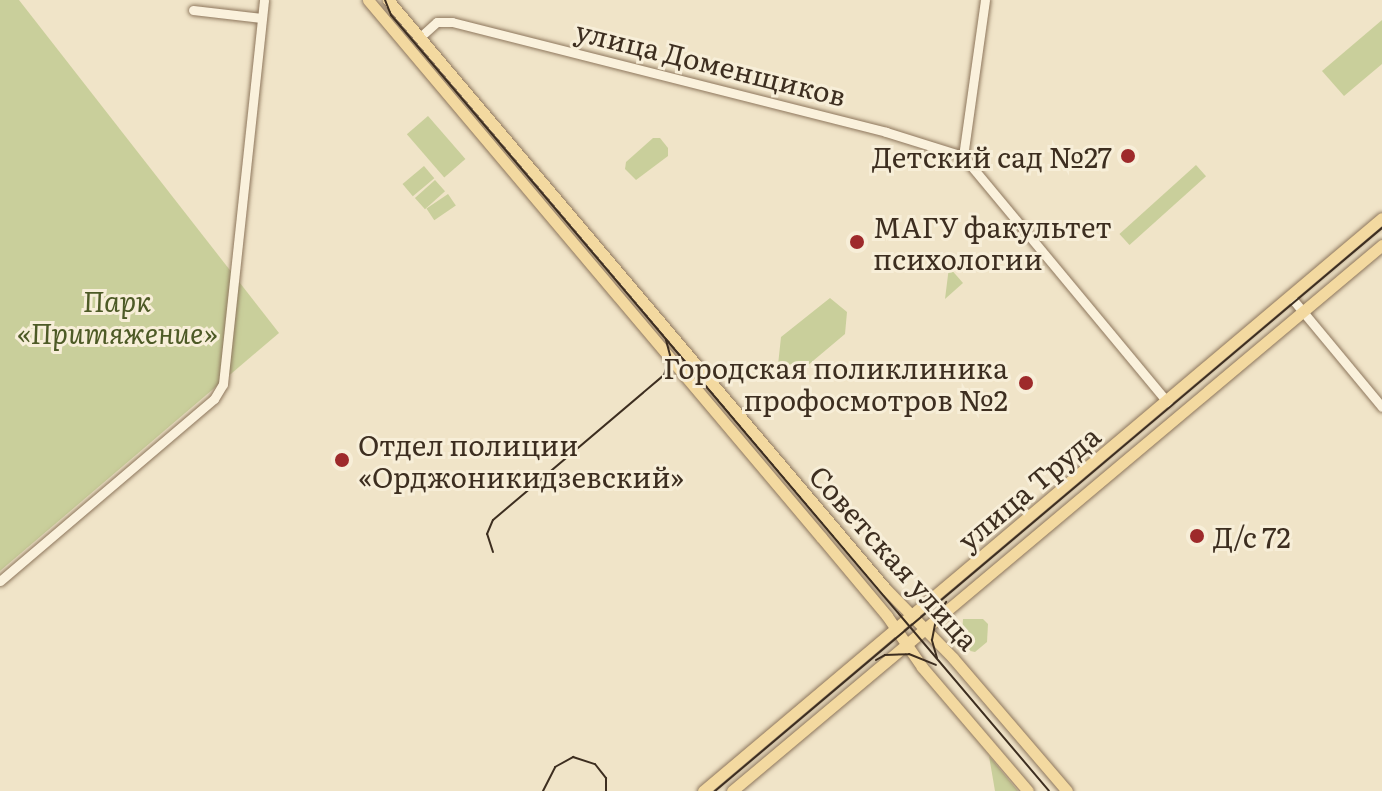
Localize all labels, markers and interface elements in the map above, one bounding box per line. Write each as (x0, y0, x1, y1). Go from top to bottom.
street label: улица Доменщиков (572, 12, 850, 112)
place label: Детский сад №27 (872, 139, 1112, 173)
marker: Детский сад №27 (1119, 147, 1137, 165)
place label: МАГУ факультет психологии (873, 209, 1112, 275)
marker: МАГУ факультет психологии (848, 233, 866, 251)
park label: Парк «Притяжение» (17, 283, 217, 349)
place label: Городская поликлиника профосмотров №2 (663, 350, 1008, 416)
marker: Городская поликлиника профосмотров №2 (1015, 372, 1037, 394)
street label: улица Труда (950, 418, 1106, 556)
place label: Отдел полиции «Орджоникидзевский» (358, 427, 684, 493)
marker: Отдел полиции «Орджоникидзевский» (333, 451, 351, 469)
street label: Советская улица (803, 458, 987, 656)
place label: Д/с 72 (1213, 519, 1291, 553)
marker: Д/с 72 (1188, 527, 1206, 545)

